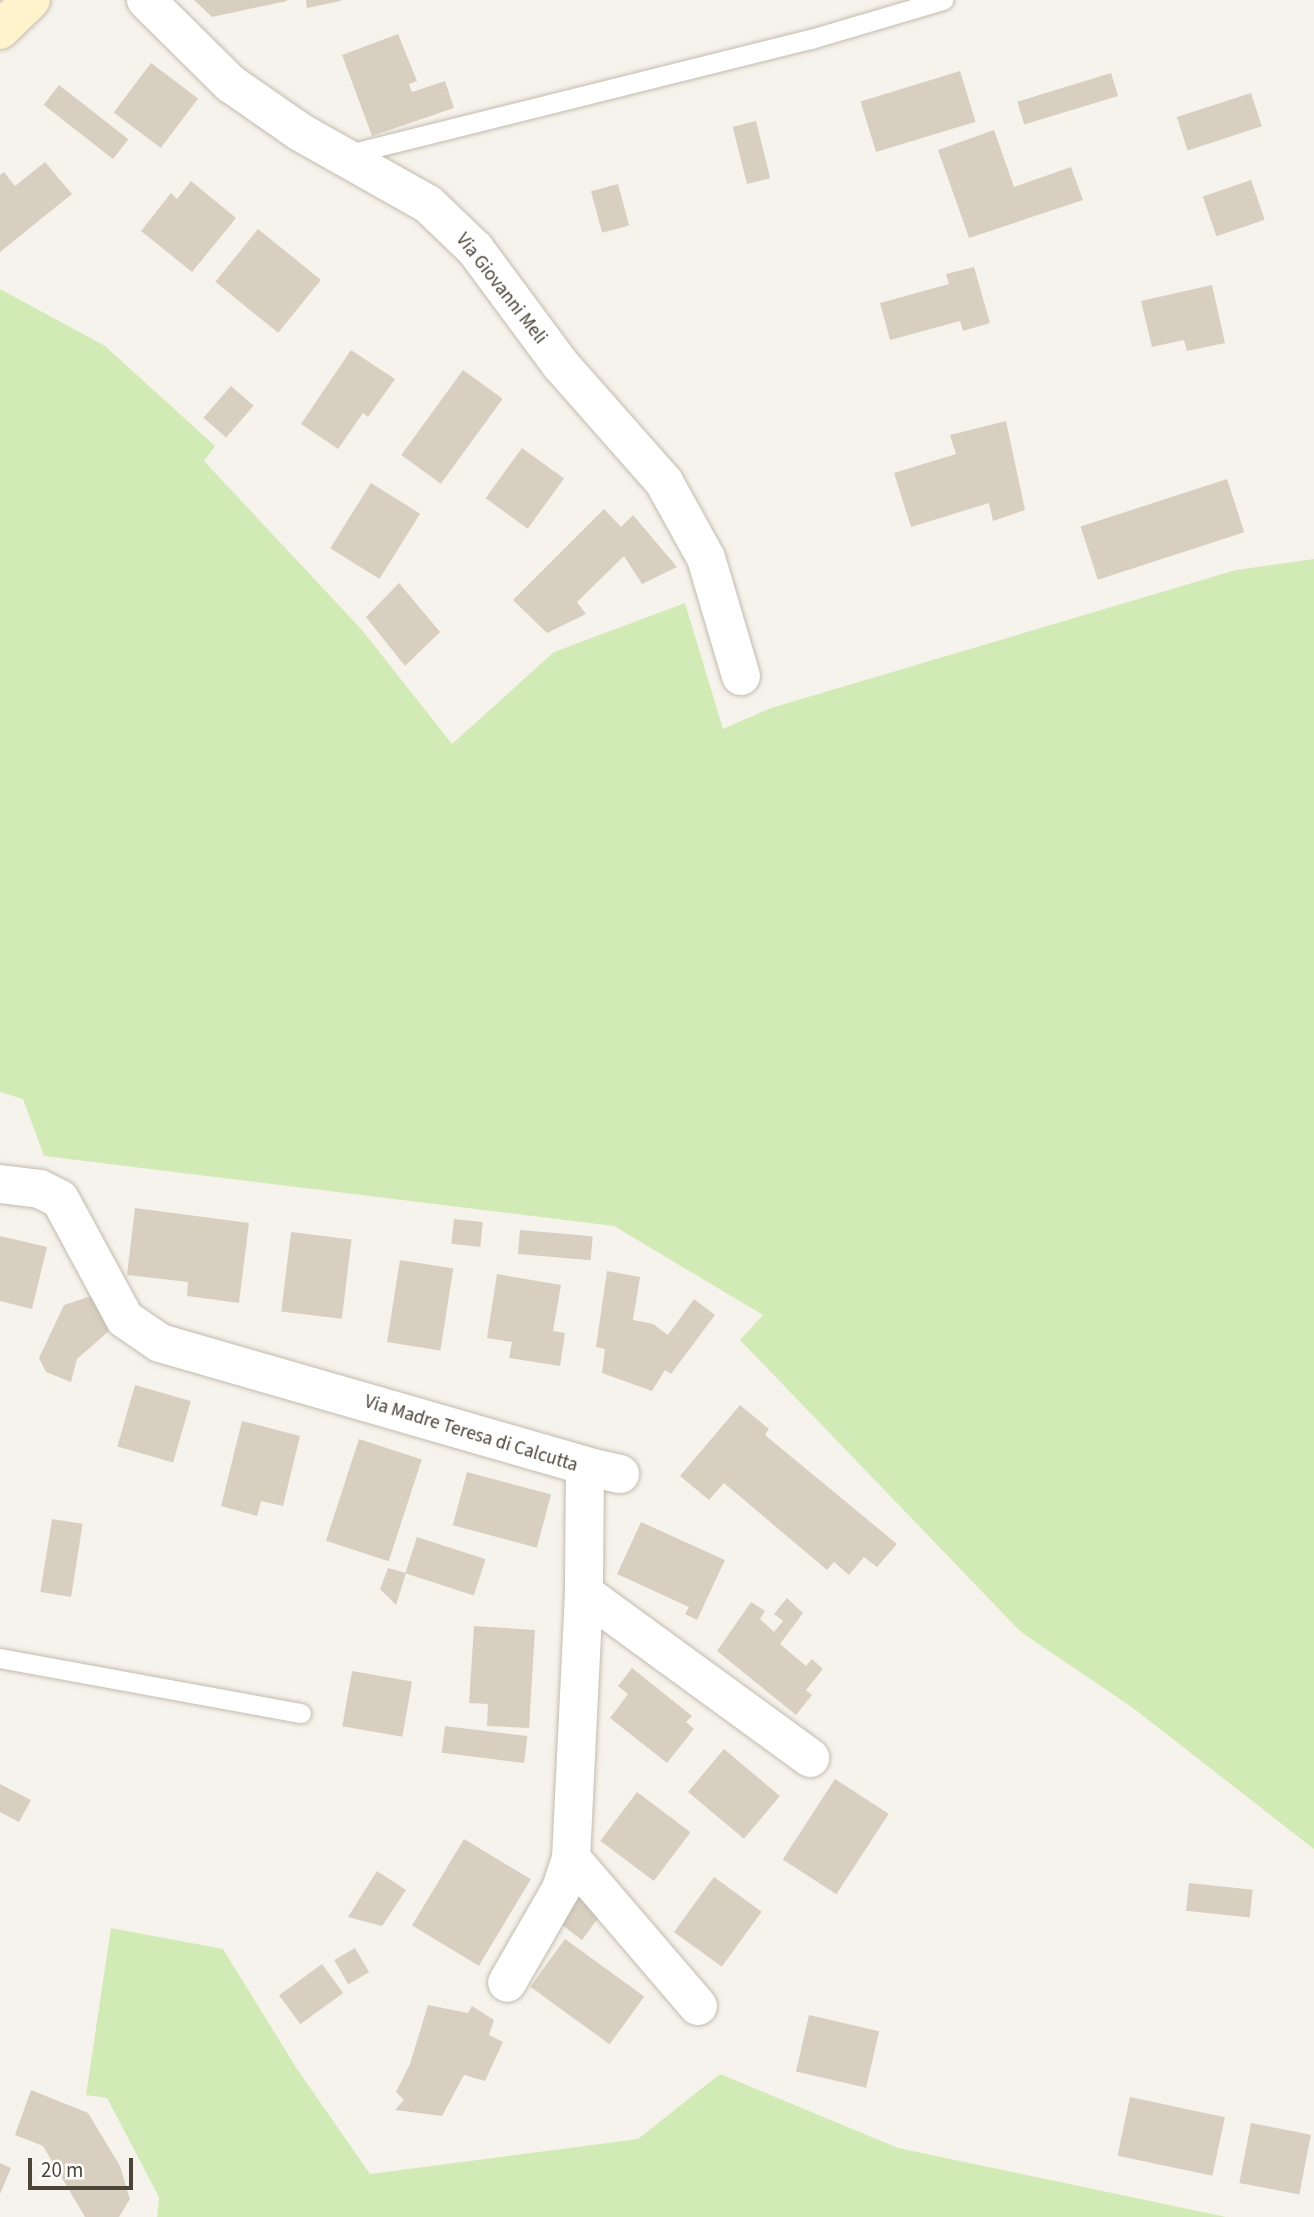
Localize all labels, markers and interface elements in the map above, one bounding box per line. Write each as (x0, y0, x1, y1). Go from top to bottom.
street label: Via Giovanni Meli (451, 229, 551, 349)
street label: Via Madre Teresa di Calcutta (362, 1391, 580, 1477)
scale bar (32, 2144, 136, 2188)
text: 20 m (41, 2155, 83, 2185)

